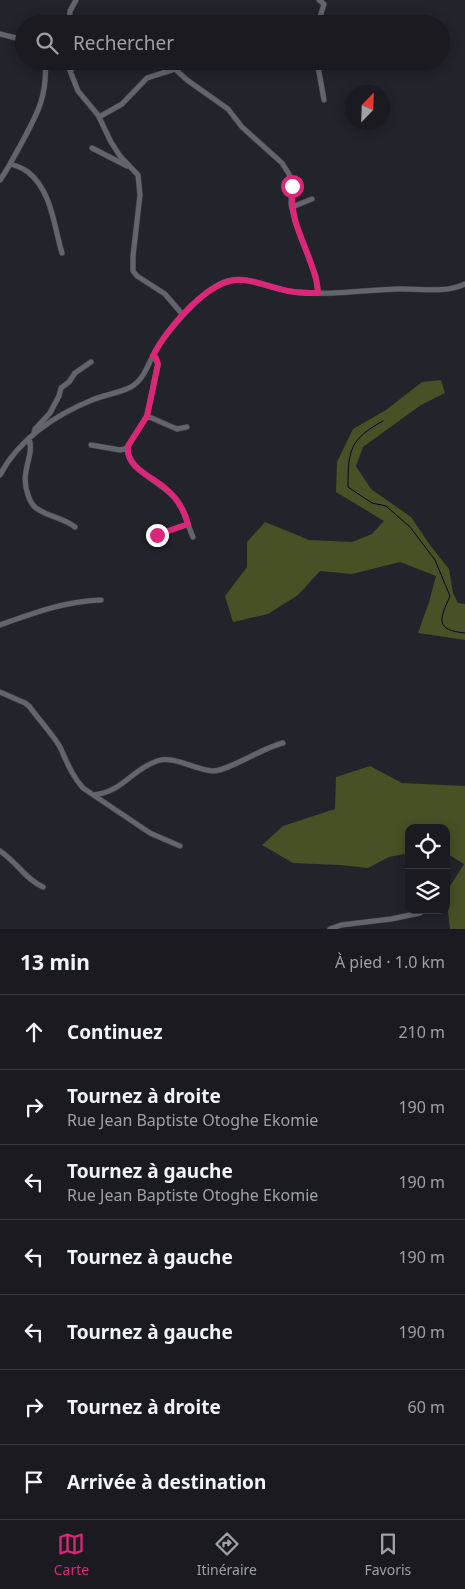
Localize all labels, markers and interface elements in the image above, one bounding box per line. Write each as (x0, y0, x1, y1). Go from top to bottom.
search box (15, 15, 450, 70)
icon: search (33, 29, 61, 57)
text: Rechercher (73, 30, 174, 56)
north arrow (345, 85, 390, 130)
route start (281, 175, 304, 198)
route end (146, 524, 169, 547)
map controls (405, 824, 450, 914)
button: locate (405, 824, 450, 869)
button: layers (405, 869, 450, 914)
text: 13 min (20, 948, 90, 976)
text: À pied · 1.0 km (335, 951, 445, 973)
icon: ahead (20, 1018, 48, 1046)
text: Continuez (67, 1019, 163, 1045)
text: 210 m (398, 1021, 445, 1043)
text: Tournez à droite (67, 1083, 221, 1109)
icon: right (20, 1093, 48, 1121)
text: 190 m (398, 1096, 445, 1118)
text: Rue Jean Baptiste Otoghe Ekomie (67, 1109, 318, 1131)
text: Tournez à gauche (67, 1158, 233, 1184)
icon: left (20, 1168, 48, 1196)
text: 190 m (398, 1171, 445, 1193)
text: Rue Jean Baptiste Otoghe Ekomie (67, 1184, 318, 1206)
icon: left (20, 1243, 48, 1271)
text: Tournez à gauche (67, 1244, 233, 1270)
text: 190 m (398, 1246, 445, 1268)
icon: left (20, 1318, 48, 1346)
text: Tournez à gauche (67, 1319, 233, 1345)
text: 190 m (398, 1321, 445, 1343)
icon: right (20, 1393, 48, 1421)
text: Tournez à droite (67, 1394, 221, 1420)
text: 60 m (408, 1396, 445, 1418)
icon: arrive (20, 1468, 48, 1496)
text: Arrivée à destination (67, 1469, 266, 1495)
tab: Carte (54, 1530, 89, 1579)
tab: Itinéraire (197, 1530, 257, 1579)
tab: Favoris (364, 1530, 411, 1579)

